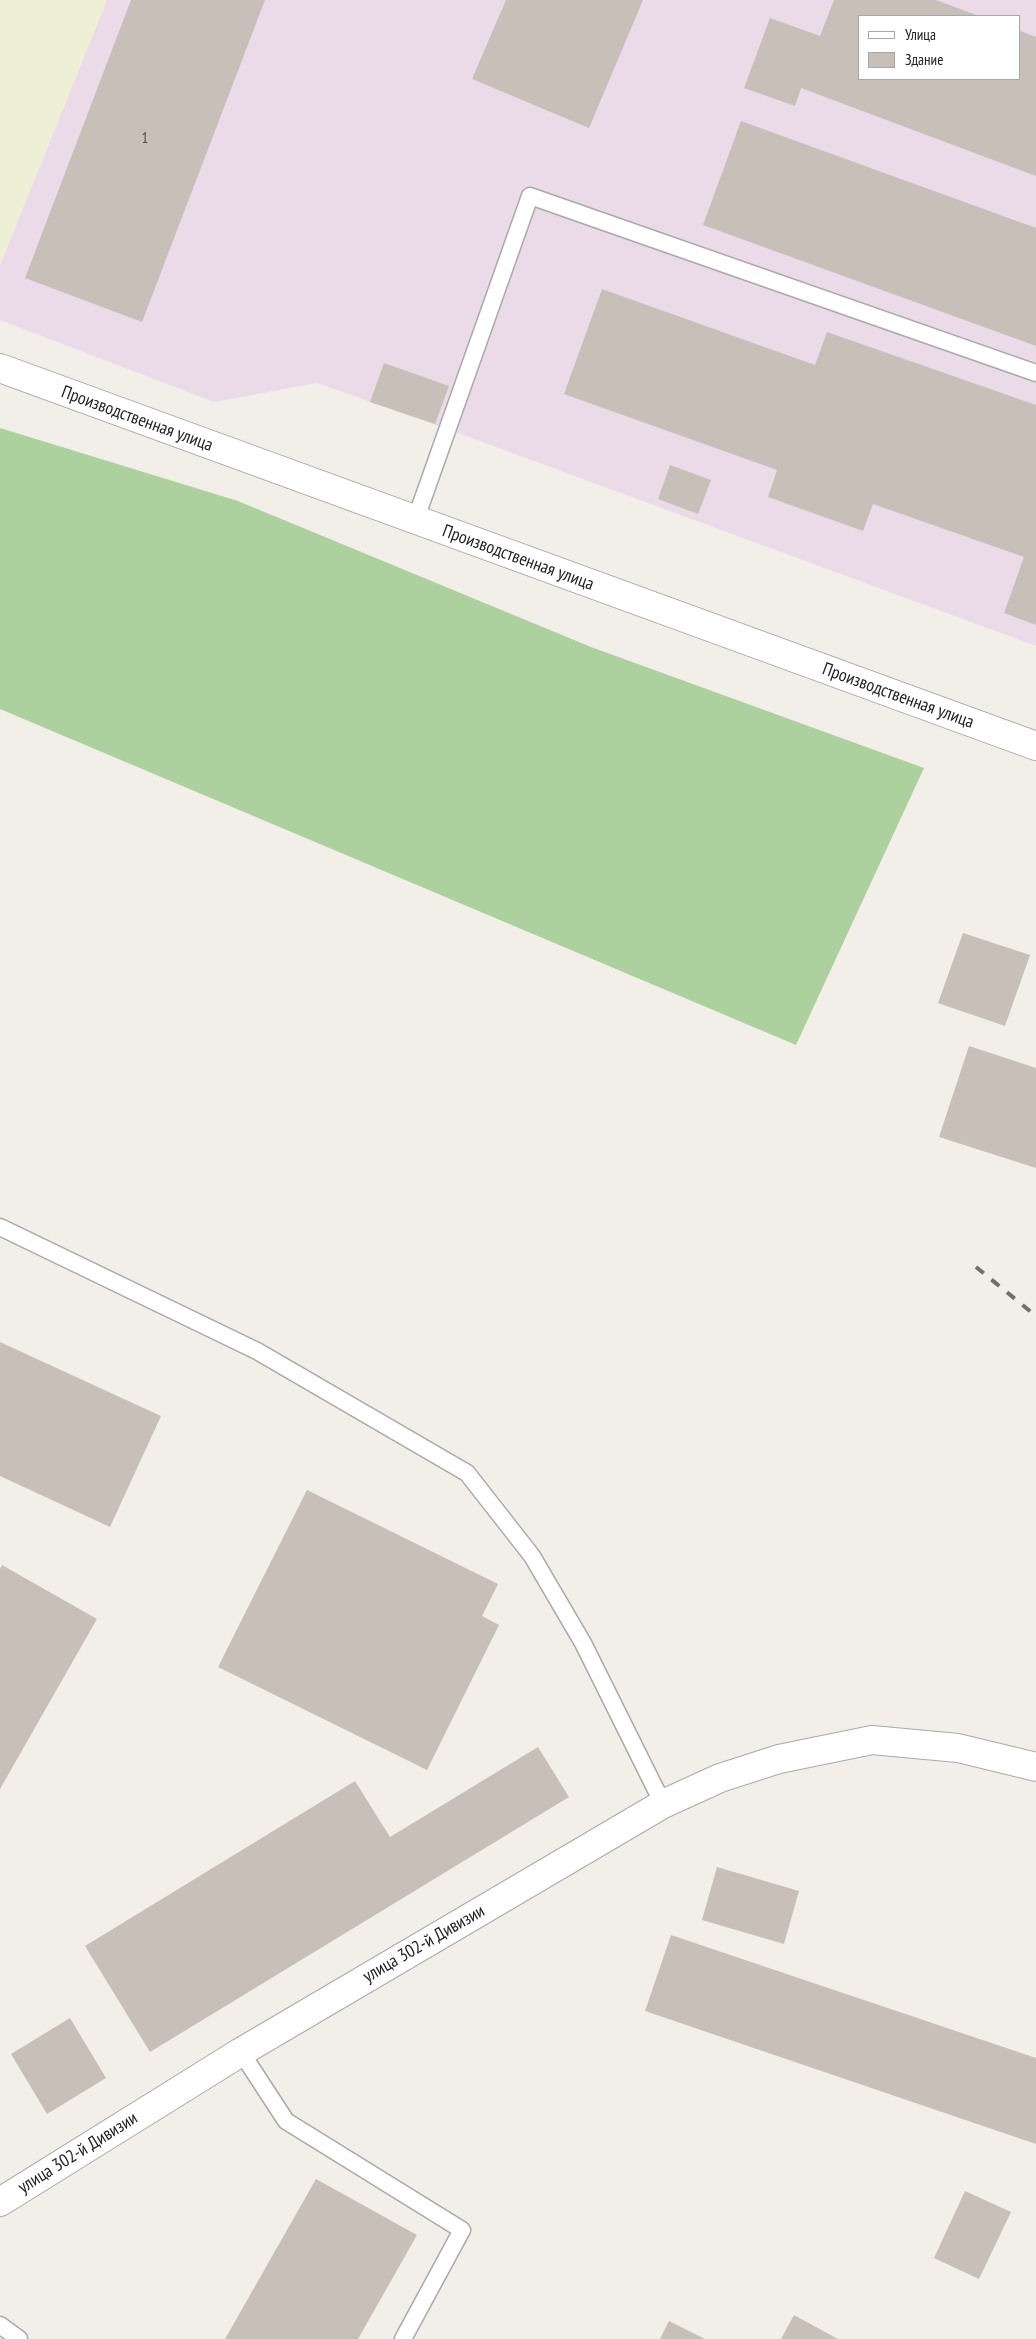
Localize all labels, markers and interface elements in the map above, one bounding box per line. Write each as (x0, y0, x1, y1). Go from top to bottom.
legend (858, 15, 1021, 80)
text: Улица (905, 25, 936, 44)
text: Здание (905, 50, 943, 69)
house number: 1 (142, 130, 148, 148)
street label: Производственная улица (58, 382, 216, 456)
street label: Производственная улица (439, 521, 597, 595)
street label: Производственная улица (819, 659, 977, 733)
street label: улица 302-й Дивизии (359, 1900, 489, 1988)
street label: улица 302-й Дивизии (14, 2108, 142, 2198)

